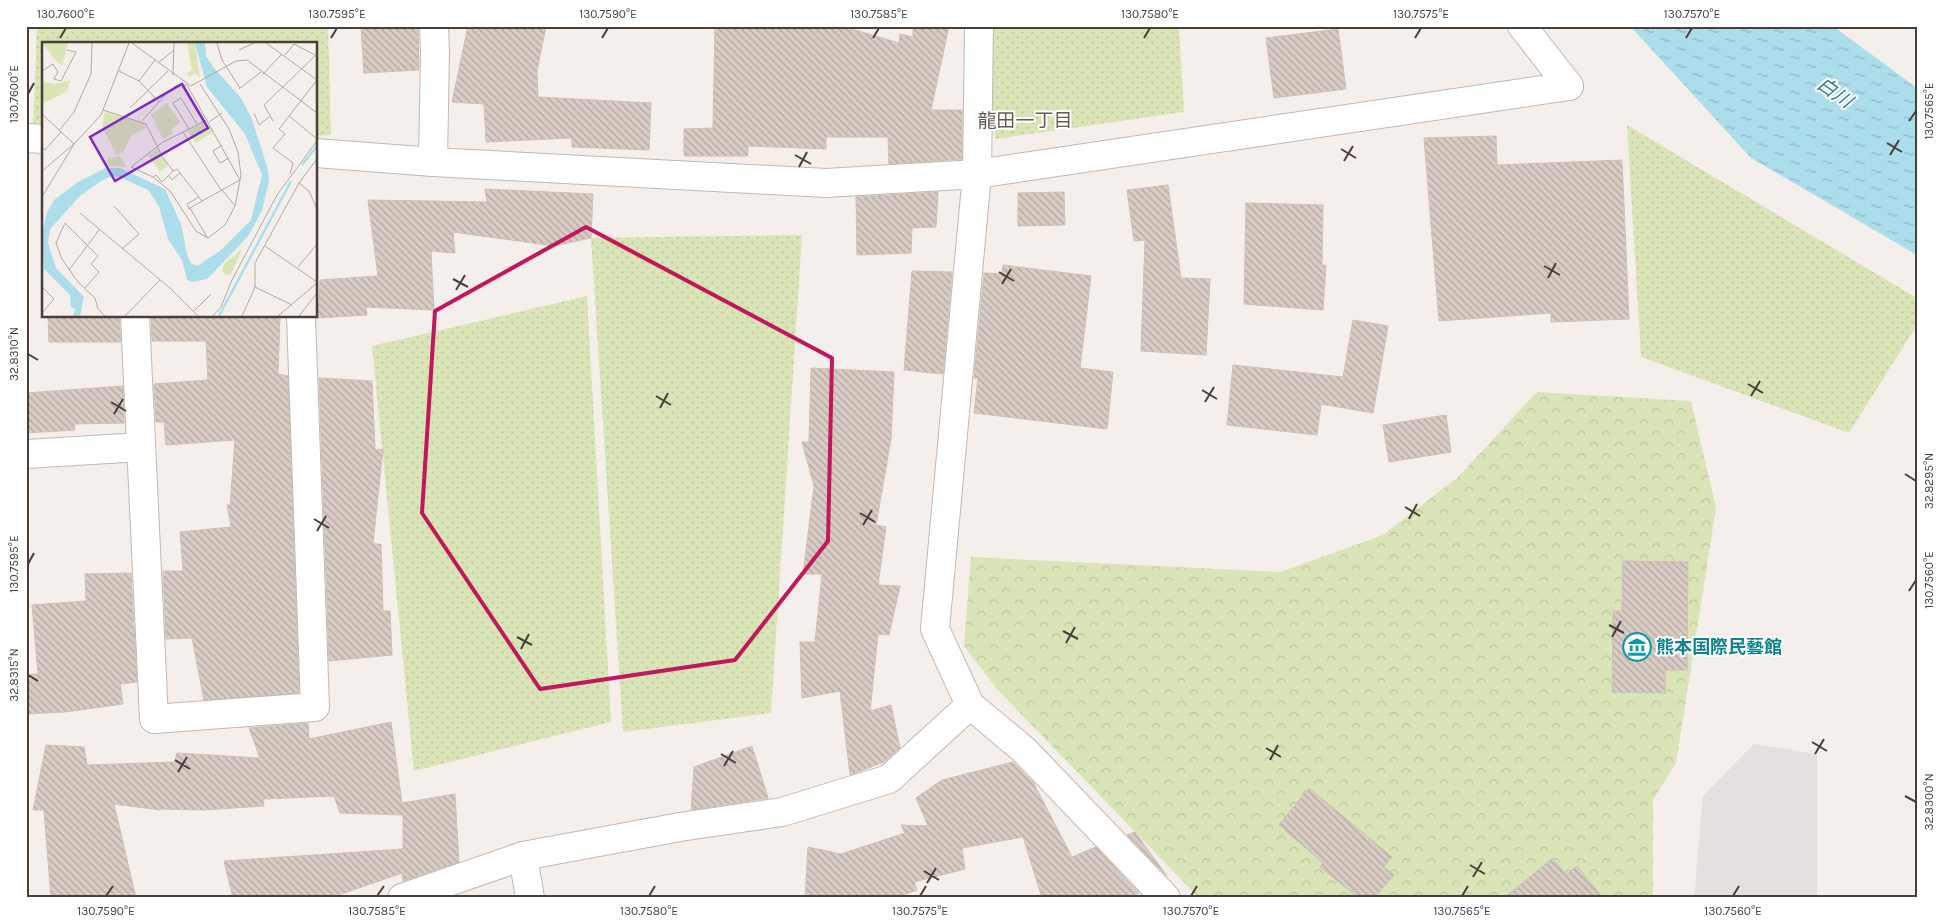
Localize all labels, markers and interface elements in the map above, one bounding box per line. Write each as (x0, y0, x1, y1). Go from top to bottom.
text: 130.7600°E (37, 7, 95, 21)
text: 130.7595°E (308, 7, 366, 21)
text: 130.7590°E (579, 7, 637, 21)
text: 130.7585°E (850, 7, 908, 21)
text: 130.7580°E (1121, 7, 1179, 21)
text: 130.7575°E (1393, 7, 1449, 21)
text: 130.7570°E (1664, 7, 1720, 21)
inset map (42, 42, 318, 318)
text: 130.7600°E (7, 65, 21, 123)
water label: 白川 (1813, 73, 1858, 114)
text: 130.7565°E (1922, 82, 1936, 140)
district label: 龍田一丁目 (977, 110, 1073, 132)
text: 32.8310°N (7, 327, 21, 381)
text: 32.8295°N (1922, 453, 1936, 509)
text: 130.7595°E (7, 535, 21, 593)
text: 130.7560°E (1922, 551, 1936, 609)
museum icon: 熊本国際民藝館 (1622, 632, 1652, 662)
place label: 熊本国際民藝館 (1656, 636, 1782, 658)
text: 32.8315°N (7, 648, 21, 702)
text: 32.8300°N (1922, 773, 1936, 831)
text: 130.7590°E (77, 904, 135, 918)
text: 130.7585°E (348, 904, 406, 918)
text: 130.7580°E (620, 904, 678, 918)
text: 130.7575°E (892, 904, 948, 918)
text: 130.7570°E (1163, 904, 1219, 918)
text: 130.7565°E (1433, 904, 1491, 918)
text: 130.7560°E (1704, 904, 1762, 918)

